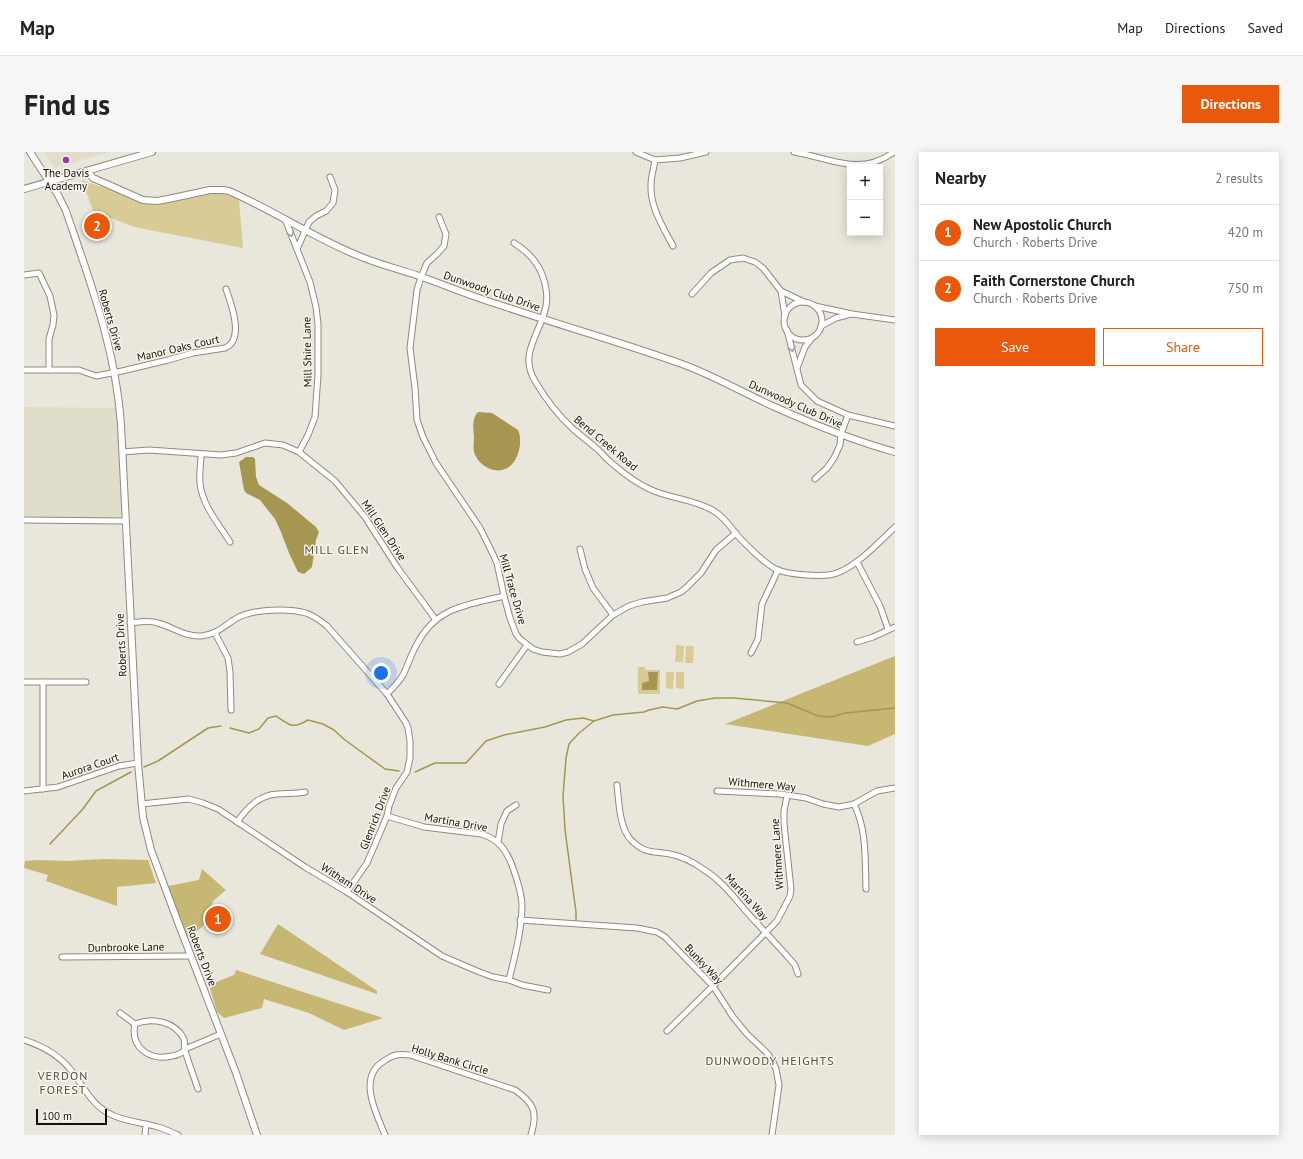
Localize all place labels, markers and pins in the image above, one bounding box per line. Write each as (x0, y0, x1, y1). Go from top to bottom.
marker: The Davis Academy (61, 155, 71, 165)
place label: The Davis Academy (43, 166, 89, 193)
pin: 2 (84, 211, 110, 241)
pin: 1 (205, 904, 231, 934)

